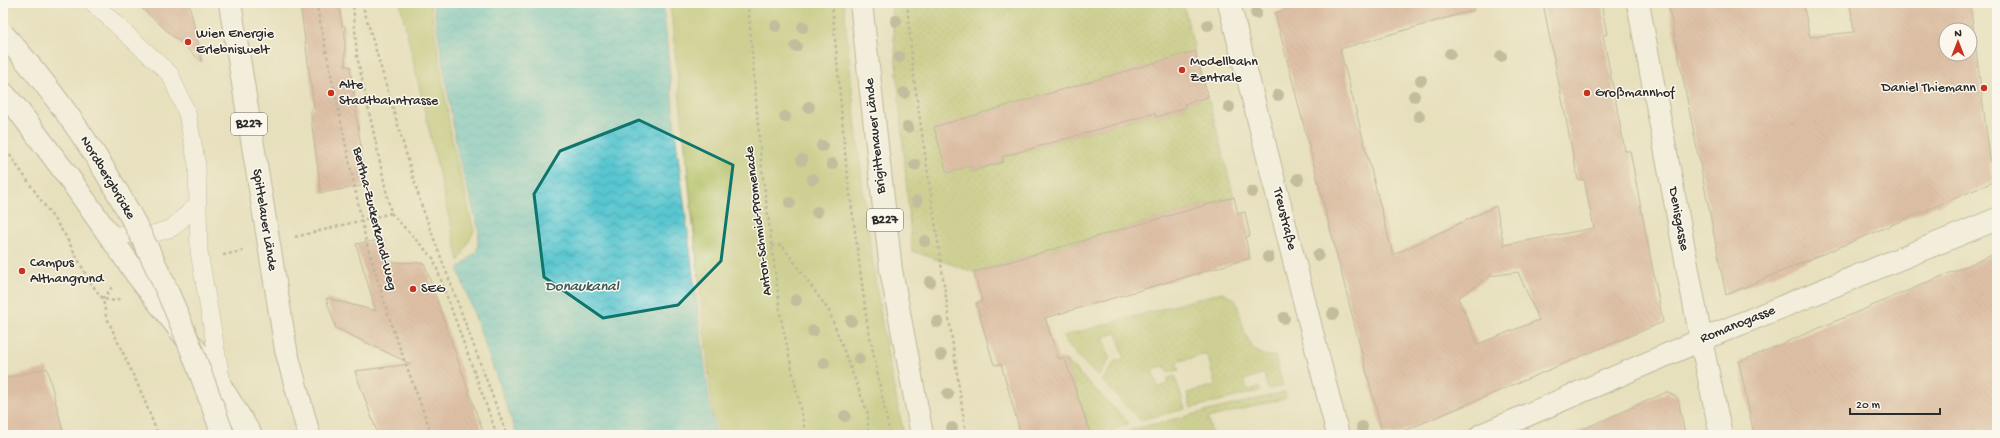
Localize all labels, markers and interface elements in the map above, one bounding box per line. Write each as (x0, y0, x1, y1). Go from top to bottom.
north arrow (1938, 22, 1978, 62)
place label: Wien Energie Erlebniswelt (196, 26, 275, 59)
text: N (1954, 28, 1962, 40)
marker: Wien Energie Erlebniswelt (183, 37, 193, 47)
place label: Modellbahn Zentrale (1190, 54, 1258, 87)
marker: Modellbahn Zentrale (1177, 65, 1187, 75)
place label: Alte Stadtbahntrasse (339, 77, 439, 110)
street label: Brigittenauer Lände (861, 77, 891, 196)
place label: Daniel Thiemann (1881, 80, 1976, 97)
marker: Daniel Thiemann (1979, 83, 1989, 93)
place label: Großmannhof (1595, 85, 1676, 102)
marker: Alte Stadtbahntrasse (326, 88, 336, 98)
marker: Großmannhof (1582, 88, 1592, 98)
road number: B227 (231, 113, 267, 135)
street label: Nordbergbrücke (75, 133, 139, 223)
street label: Bertha-Zuckerkandl-Weg (348, 145, 400, 292)
street label: Anton-Schmid-Promenade (741, 145, 777, 297)
street label: Spittelauer Lände (248, 168, 281, 273)
street label: Treustraße (1268, 185, 1300, 253)
street label: Denisgasse (1663, 185, 1693, 253)
road number: B227 (867, 209, 903, 231)
place label: Campus Althangrund (30, 255, 105, 288)
marker: Campus Althangrund (17, 266, 27, 276)
water label: Donaukanal (545, 278, 621, 296)
place label: SEG (421, 281, 446, 298)
marker: SEG (408, 284, 418, 294)
street label: Romanogasse (1698, 302, 1779, 348)
scale bar (1850, 390, 1940, 416)
text: 20 m (1856, 399, 1881, 413)

